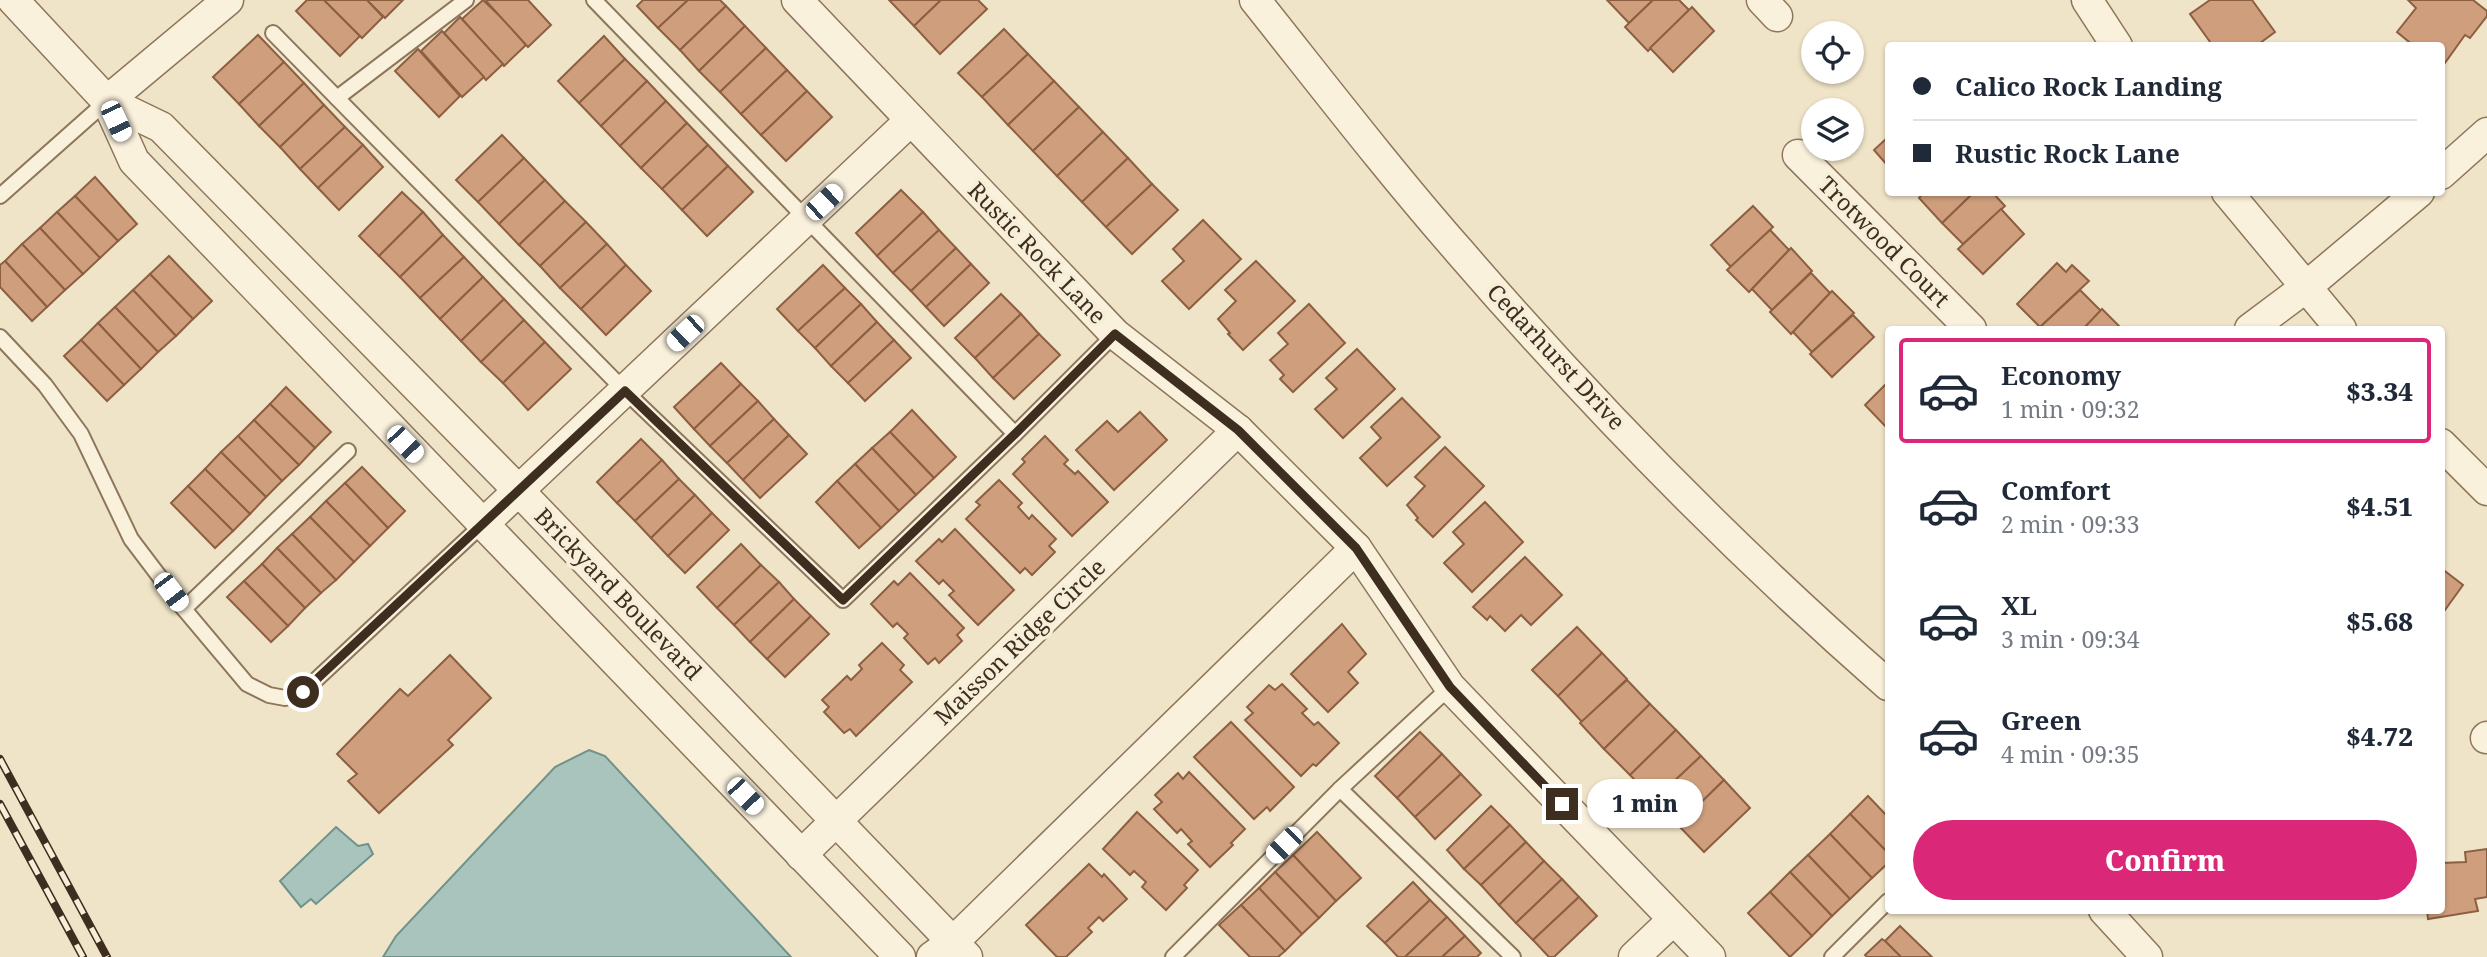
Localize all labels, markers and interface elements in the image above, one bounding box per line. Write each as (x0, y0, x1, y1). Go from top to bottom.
map controls (1801, 21, 1864, 161)
button: locate (1801, 21, 1864, 84)
text: Calico Rock Landing (1955, 68, 2222, 104)
car (98, 98, 135, 144)
button: layers (1801, 98, 1864, 161)
text: Rustic Rock Lane (1955, 135, 2180, 171)
street label: Trotwood Court (1812, 169, 1957, 314)
street label: Rustic Rock Lane (961, 174, 1114, 330)
car (802, 180, 847, 224)
street label: Cedarhurst Drive (1480, 276, 1633, 436)
car (663, 311, 708, 355)
text: Economy (2001, 357, 2121, 393)
icon: car (1917, 359, 1980, 422)
text: $3.34 (2346, 373, 2413, 409)
text: 1 min · 09:32 (2001, 393, 2139, 425)
car (383, 422, 428, 466)
text: Comfort (2001, 472, 2111, 508)
icon: car (1917, 474, 1980, 537)
text: $4.51 (2346, 488, 2413, 524)
street label: Brickyard Boulevard (528, 500, 710, 687)
text: 2 min · 09:33 (2001, 508, 2139, 540)
street label: Maisson Ridge Circle (927, 551, 1112, 732)
car (150, 569, 193, 615)
text: XL (2001, 587, 2037, 623)
icon: car (1917, 589, 1980, 652)
text: $5.68 (2346, 603, 2413, 639)
text: 3 min · 09:34 (2001, 623, 2139, 655)
route start (287, 676, 319, 708)
text: Green (2001, 702, 2082, 738)
icon: car (1917, 704, 1980, 767)
text: $4.72 (2346, 718, 2413, 754)
text: 4 min · 09:35 (2001, 738, 2139, 770)
car (723, 774, 768, 818)
callout: 1 min (1586, 780, 1702, 828)
text: 1 min (1612, 787, 1678, 819)
route end (1546, 788, 1578, 820)
button: Confirm (1913, 820, 2417, 900)
car (1262, 823, 1307, 867)

